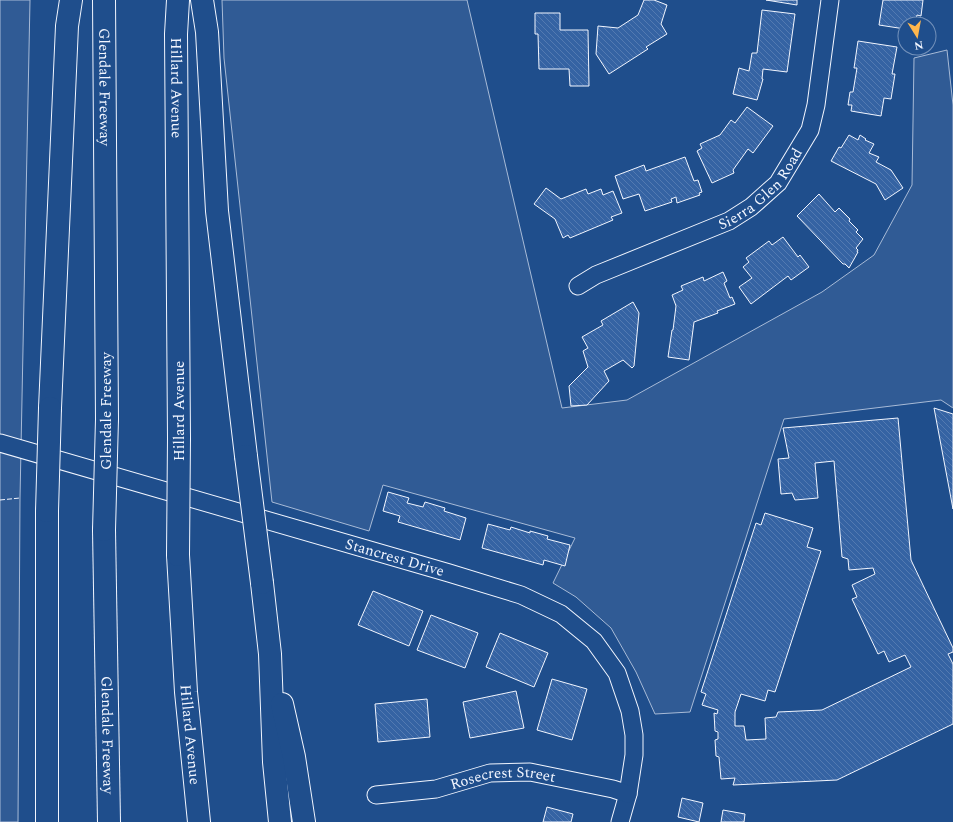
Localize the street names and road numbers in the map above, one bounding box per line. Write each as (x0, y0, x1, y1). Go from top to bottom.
street label: Glendale Freeway (93, 28, 117, 147)
street label: Hillard Avenue (165, 37, 188, 138)
street label: Sierra Glen Road (714, 143, 808, 236)
street label: Glendale Freeway (95, 351, 118, 470)
street label: Hillard Avenue (168, 361, 191, 461)
street label: Stancrest Drive (343, 532, 447, 583)
street label: Glendale Freeway (95, 676, 120, 795)
street label: Hillard Avenue (174, 684, 207, 786)
street label: Rosecrest Street (447, 761, 558, 796)

